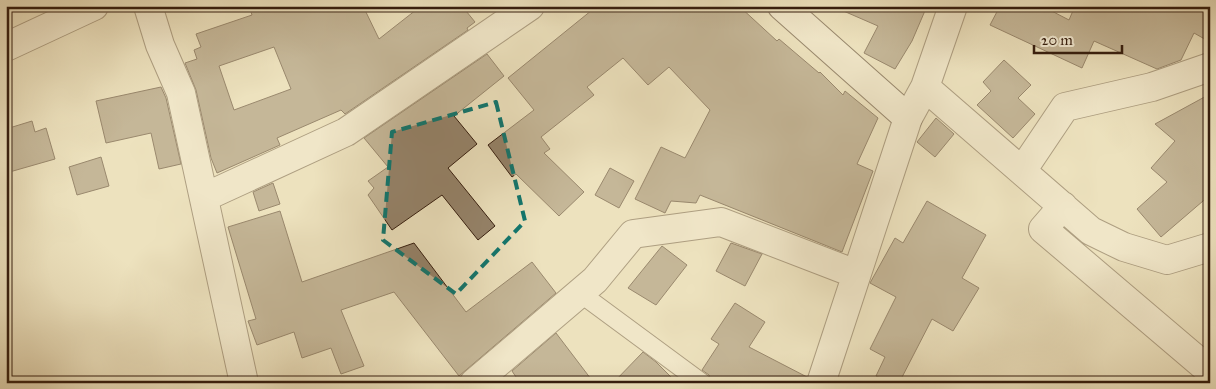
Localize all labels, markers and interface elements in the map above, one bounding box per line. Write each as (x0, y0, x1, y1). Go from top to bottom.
scale bar (1034, 22, 1121, 54)
text: 20 m (1041, 31, 1073, 49)

